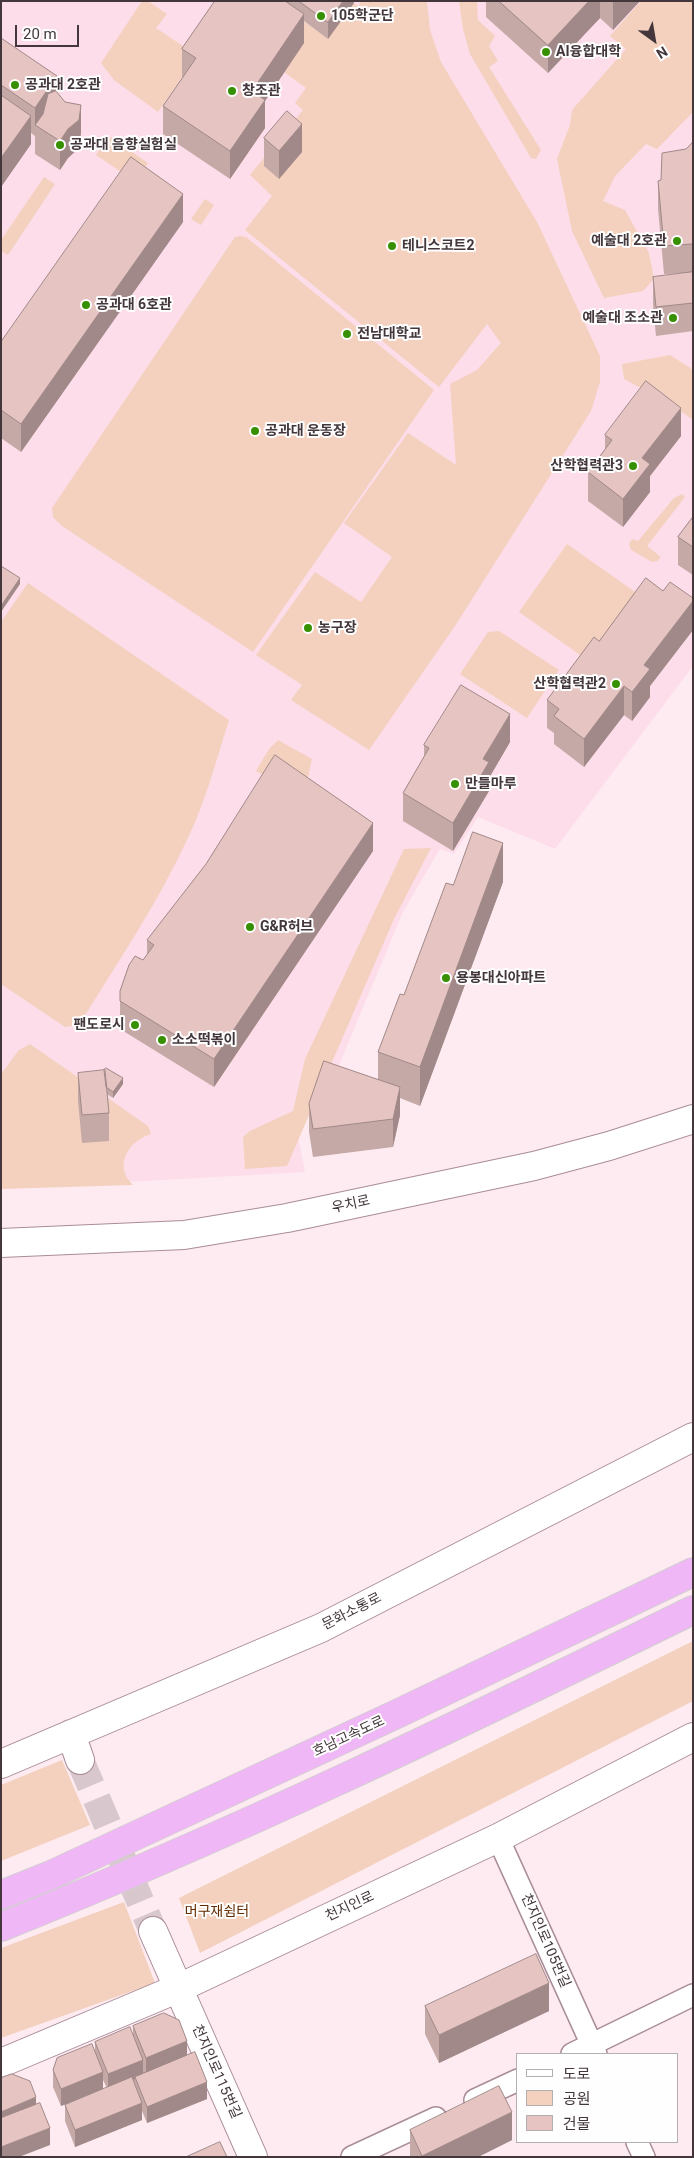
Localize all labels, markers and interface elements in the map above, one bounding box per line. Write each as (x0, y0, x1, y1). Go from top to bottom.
place label: 105학군단 (331, 8, 394, 24)
marker: 105학군단 (315, 10, 327, 22)
scale bar (18, 15, 81, 47)
north arrow (629, 15, 679, 65)
text: 20 m (23, 25, 57, 43)
text: N (654, 43, 670, 62)
place label: AI융합대학 (556, 44, 621, 60)
marker: AI융합대학 (540, 46, 552, 58)
place label: 공과대 2호관 (25, 77, 101, 93)
marker: 공과대 2호관 (9, 79, 21, 91)
place label: 창조관 (242, 83, 281, 99)
marker: 창조관 (226, 85, 238, 97)
place label: 공과대 음향실험실 (70, 137, 177, 153)
marker: 공과대 음향실험실 (54, 139, 66, 151)
place label: 예술대 2호관 (591, 233, 667, 249)
marker: 예술대 2호관 (671, 235, 683, 247)
place label: 테니스코트2 (402, 238, 474, 254)
marker: 테니스코트2 (386, 240, 398, 252)
place label: 공과대 6호관 (96, 297, 172, 313)
marker: 공과대 6호관 (80, 299, 92, 311)
place label: 예술대 조소관 (582, 310, 663, 326)
marker: 예술대 조소관 (667, 312, 679, 324)
place label: 전남대학교 (357, 326, 421, 342)
marker: 전남대학교 (341, 328, 353, 340)
place label: 공과대 운동장 (265, 423, 346, 439)
marker: 공과대 운동장 (249, 425, 261, 437)
place label: 산학협력관3 (551, 458, 623, 474)
marker: 산학협력관3 (627, 460, 639, 472)
place label: 농구장 (318, 620, 357, 636)
marker: 농구장 (302, 622, 314, 634)
place label: 산학협력관2 (534, 676, 606, 692)
marker: 산학협력관2 (610, 678, 622, 690)
place label: 만들마루 (465, 776, 517, 792)
marker: 만들마루 (449, 778, 461, 790)
place label: G&R허브 (260, 919, 313, 935)
marker: G&R허브 (244, 921, 256, 933)
place label: 용봉대신아파트 (456, 970, 546, 986)
marker: 용봉대신아파트 (440, 972, 452, 984)
place label: 팬도로시 (73, 1017, 125, 1033)
marker: 팬도로시 (129, 1019, 141, 1031)
place label: 소소떡볶이 (172, 1032, 236, 1048)
marker: 소소떡볶이 (156, 1034, 168, 1046)
street label: 우치로 (330, 1193, 372, 1217)
street label: 문화소통로 (319, 1590, 385, 1634)
street label: 호남고속도로 (310, 1713, 388, 1761)
street label: 천지인로 (323, 1889, 377, 1925)
street label: 천지인로105번길 (517, 1892, 573, 1990)
park label: 머구재쉼터 (185, 1904, 249, 1920)
street label: 천지인로115번길 (188, 2023, 244, 2121)
legend (516, 2053, 679, 2143)
text: 도로 (563, 2065, 591, 2083)
text: 공원 (563, 2090, 591, 2108)
text: 건물 (563, 2115, 591, 2133)

